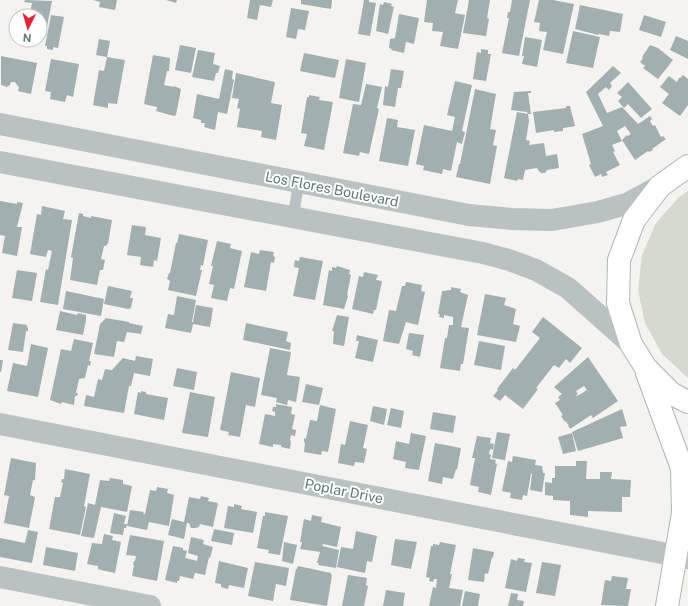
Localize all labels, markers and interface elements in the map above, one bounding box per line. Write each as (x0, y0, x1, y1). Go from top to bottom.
north arrow (8, 8, 48, 48)
text: N (22, 32, 32, 44)
street label: Los Flores Boulevard (264, 168, 400, 210)
street label: Poplar Drive (304, 476, 385, 506)

